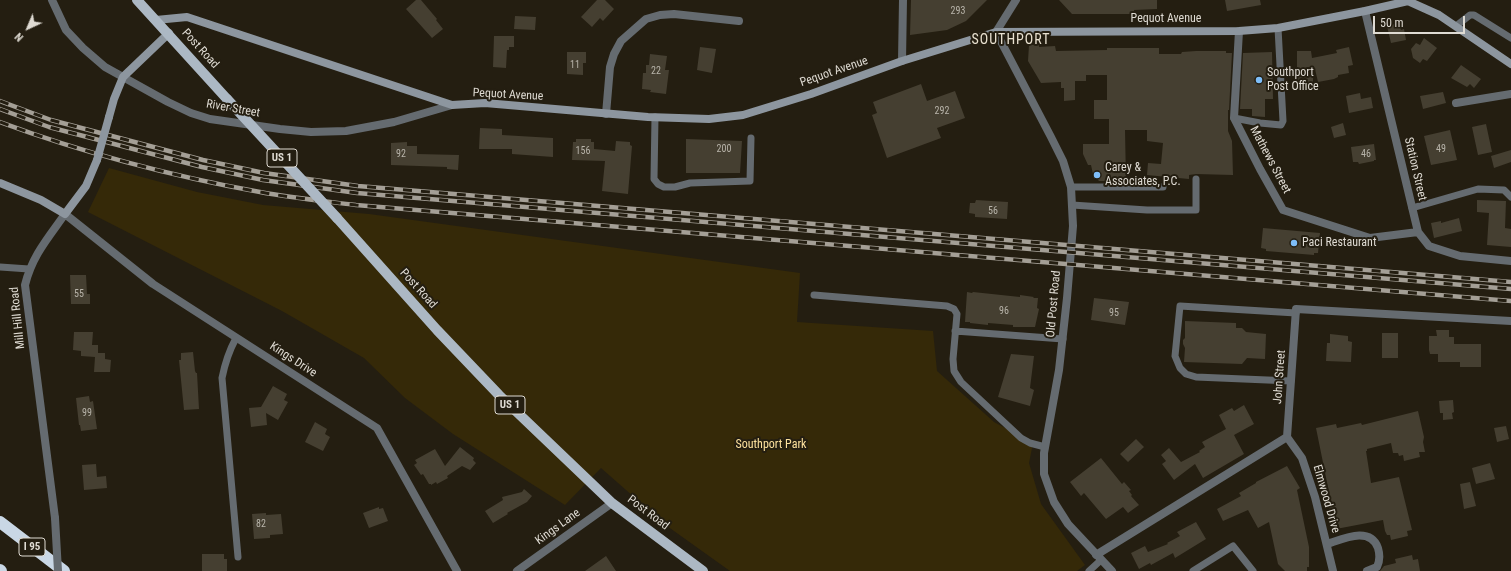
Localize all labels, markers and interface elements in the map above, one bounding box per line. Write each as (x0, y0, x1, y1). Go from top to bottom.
house number: 293 (951, 5, 965, 17)
north arrow (8, 8, 48, 48)
scale bar (1375, 8, 1467, 34)
street label: Pequot Avenue (1131, 12, 1201, 26)
text: 50 m (1380, 16, 1404, 30)
street label: Post Road (178, 26, 222, 72)
text: N (12, 30, 26, 44)
district label: SOUTHPORT (972, 32, 1050, 48)
street label: Pequot Avenue (798, 54, 870, 90)
house number: 11 (570, 59, 580, 71)
house number: 22 (651, 65, 661, 77)
place label: Southport Post Office (1267, 66, 1319, 94)
marker: Southport Post Office (1254, 75, 1264, 85)
street label: Pequot Avenue (472, 86, 544, 104)
street label: River Street (205, 97, 261, 121)
house number: 292 (935, 105, 949, 117)
street label: Mathews Street (1246, 124, 1294, 196)
street label: Station Street (1401, 136, 1429, 202)
house number: 200 (717, 143, 731, 155)
house number: 49 (1436, 143, 1446, 155)
house number: 156 (576, 145, 590, 157)
house number: 92 (396, 148, 406, 160)
house number: 46 (1361, 148, 1371, 160)
road number: US 1 (267, 149, 297, 167)
place label: Carey & Associates, P.C. (1105, 161, 1181, 189)
marker: Carey & Associates, P.C. (1092, 170, 1102, 180)
house number: 56 (988, 205, 998, 217)
place label: Paci Restaurant (1302, 236, 1376, 250)
marker: Paci Restaurant (1289, 238, 1299, 248)
street label: Post Road (396, 266, 440, 312)
street label: Old Post Road (1044, 270, 1064, 338)
street label: Mill Hill Road (8, 286, 28, 350)
house number: 55 (74, 288, 84, 300)
house number: 96 (999, 305, 1009, 317)
house number: 95 (1109, 307, 1119, 319)
street label: Kings Drive (267, 339, 319, 381)
street label: John Street (1271, 349, 1289, 405)
road number: US 1 (495, 396, 525, 414)
house number: 99 (82, 407, 92, 419)
park label: Southport Park (736, 438, 806, 452)
street label: Elmwood Drive (1309, 463, 1343, 535)
street label: Post Road (624, 493, 672, 533)
street label: Kings Lane (533, 506, 583, 548)
house number: 82 (256, 518, 266, 530)
road number: I 95 (19, 538, 45, 556)

